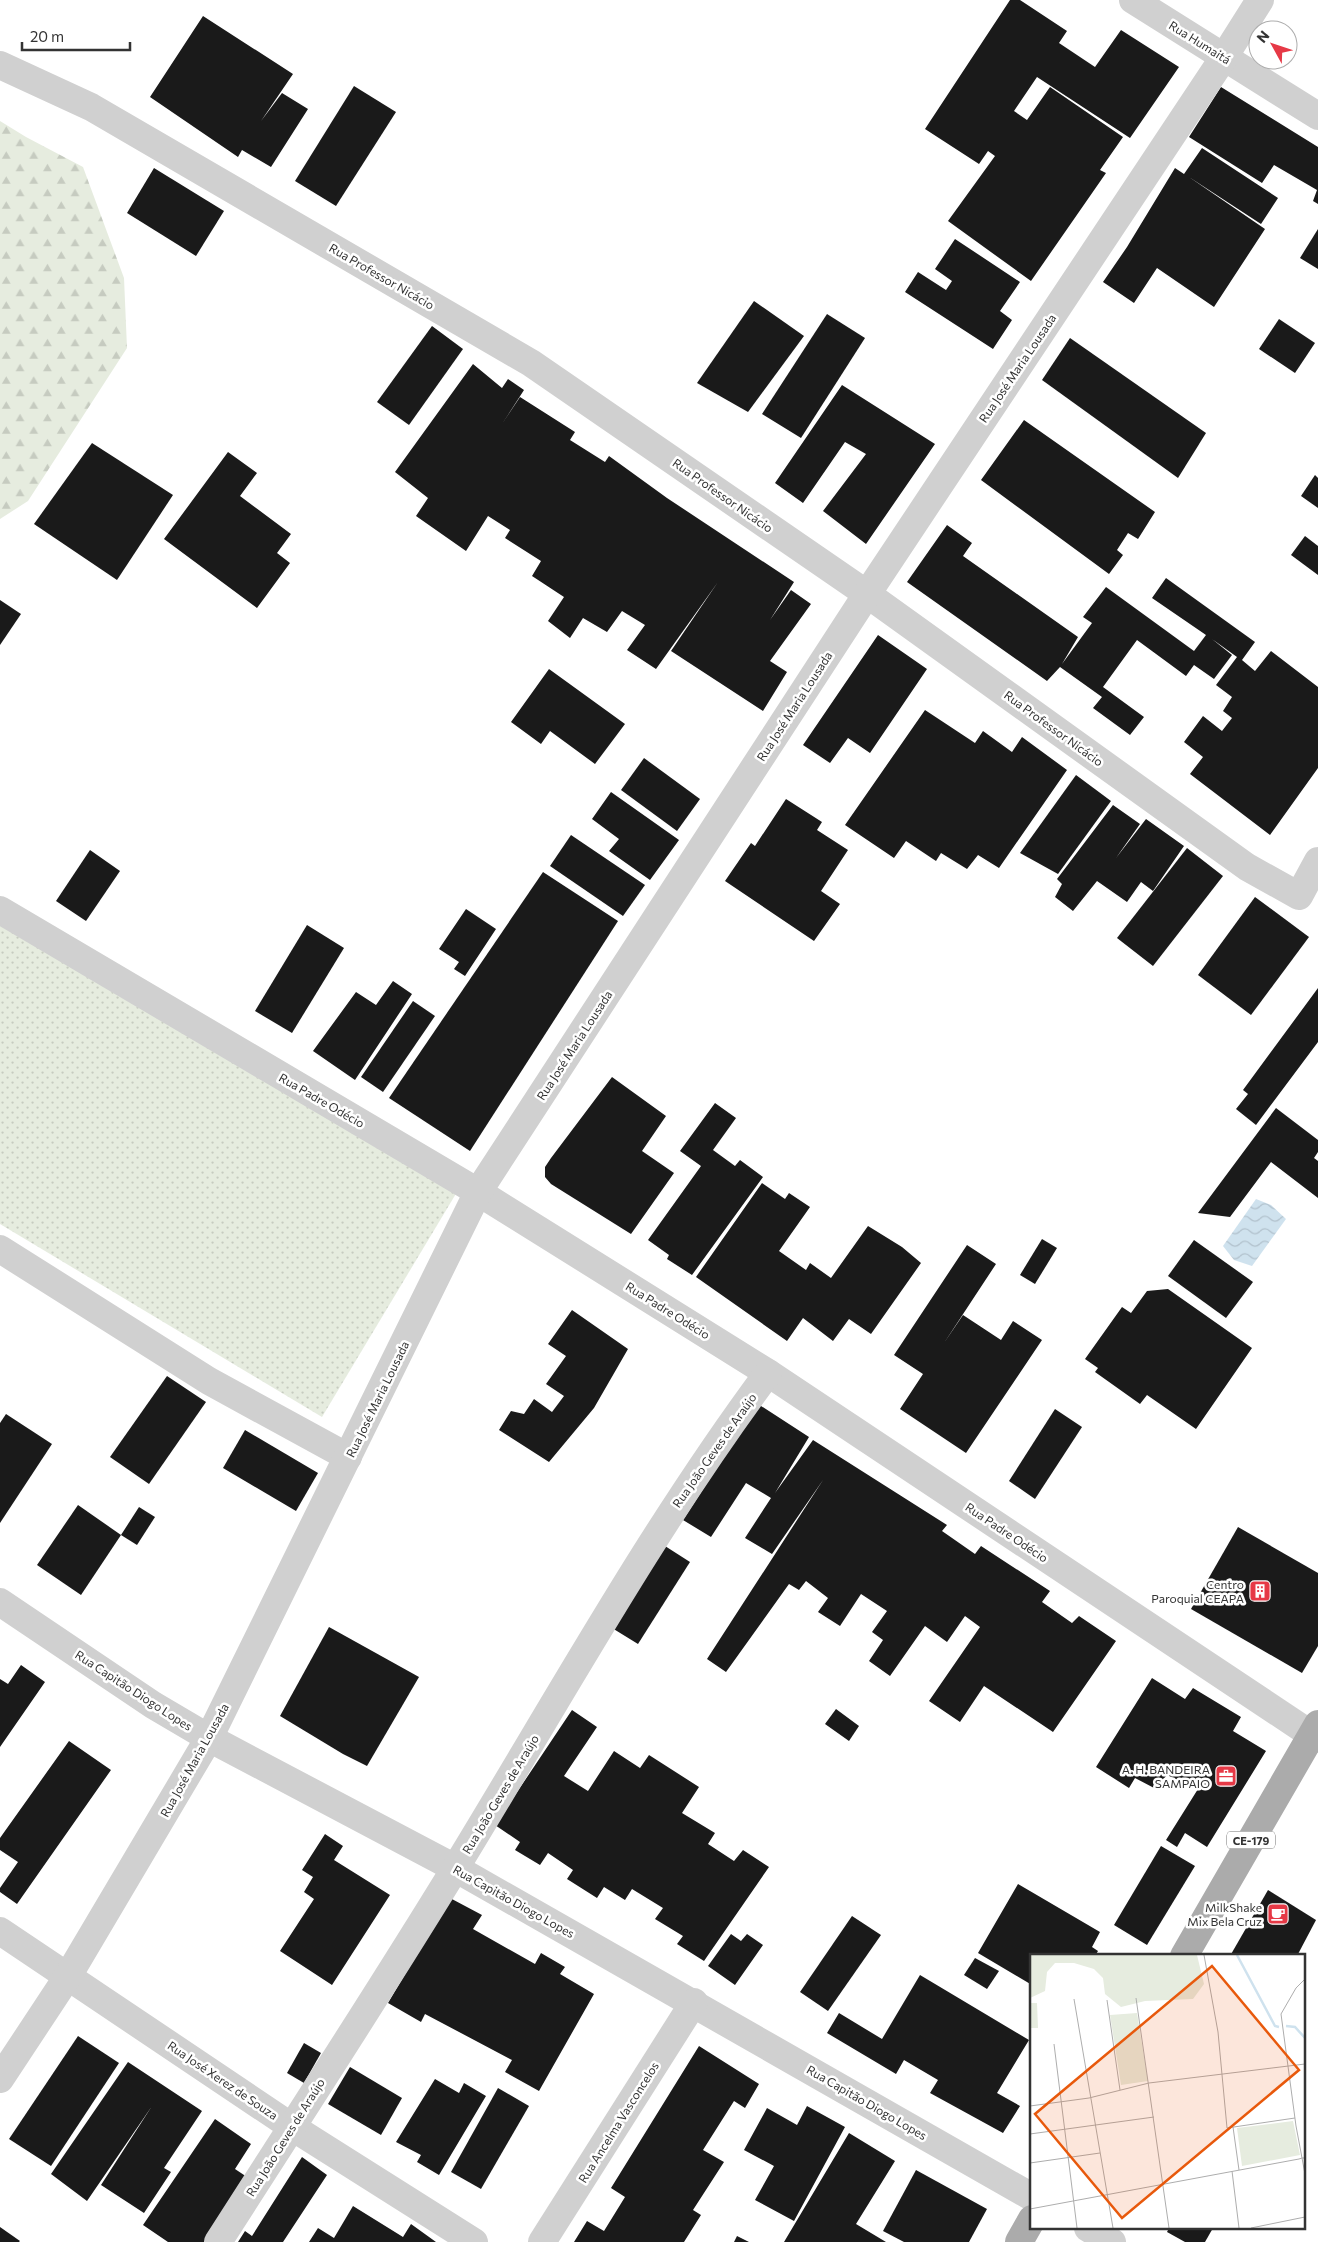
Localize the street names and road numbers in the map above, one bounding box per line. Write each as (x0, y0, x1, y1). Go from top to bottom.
street label: Rua Humaitá (1167, 18, 1233, 66)
street label: Rua Professor Nicácio (327, 240, 437, 312)
street label: Rua José Maria Lousada (976, 311, 1059, 425)
street label: Rua Professor Nicácio (670, 455, 776, 535)
street label: Rua José Maria Lousada (753, 649, 835, 764)
street label: Rua Professor Nicácio (1002, 687, 1106, 769)
street label: Rua José Maria Lousada (533, 988, 615, 1103)
street label: Rua Padre Odécio (277, 1070, 367, 1130)
street label: Rua Padre Odécio (623, 1279, 713, 1341)
street label: Rua José Maria Lousada (343, 1339, 412, 1460)
street label: Rua João Geves de Araújo (669, 1390, 760, 1510)
street label: Rua Padre Odécio (963, 1499, 1051, 1565)
street label: Rua Capitão Diogo Lopes (73, 1647, 195, 1733)
street label: Rua José Maria Lousada (157, 1701, 232, 1820)
street label: Rua João Geves de Araújo (459, 1732, 542, 1857)
road number: CE-179 (1227, 1832, 1275, 1848)
street label: Rua Capitão Diogo Lopes (451, 1862, 577, 1940)
street label: Rua José Xerez de Souza (165, 2038, 281, 2123)
street label: Rua Ancelma Vasconcelos (575, 2059, 661, 2185)
street label: Rua Capitão Diogo Lopes (804, 2062, 930, 2142)
street label: Rua João Geves de Araújo (243, 2075, 328, 2199)

